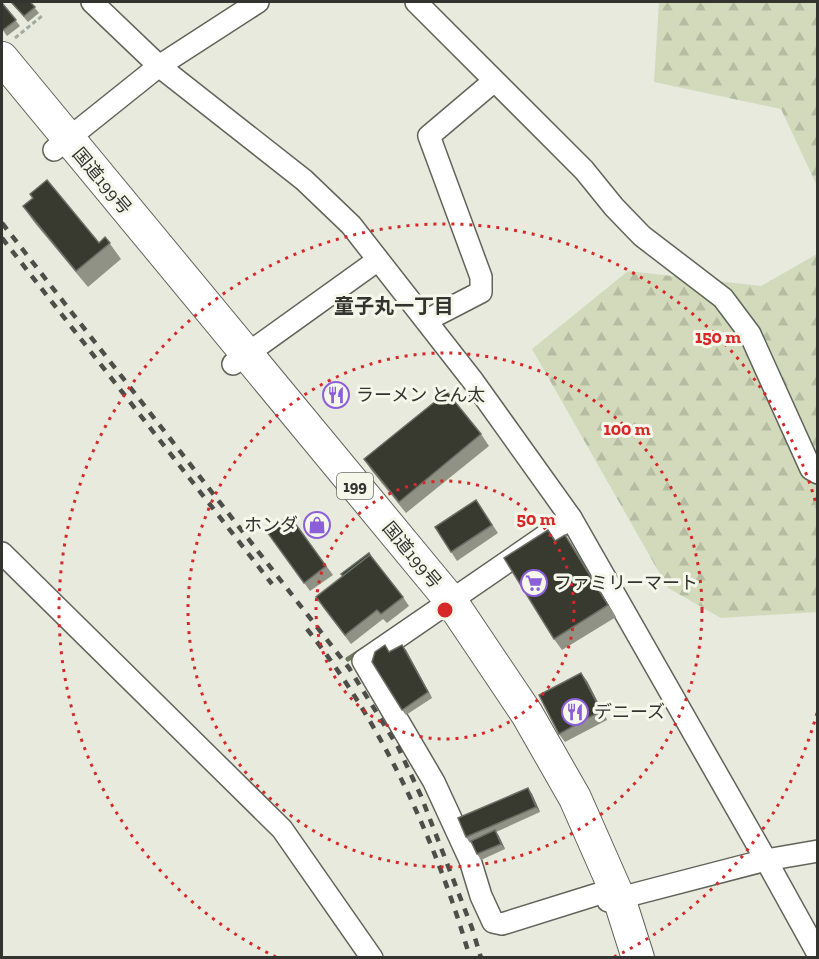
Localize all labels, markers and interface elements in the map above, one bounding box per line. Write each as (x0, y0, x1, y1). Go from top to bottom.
street label: 国道199号 (68, 143, 136, 219)
district label: 童子丸一丁目 (334, 294, 454, 318)
text: 150 m (695, 326, 741, 348)
restaurant icon: ラーメン とん太 (321, 380, 351, 410)
place label: ラーメン とん太 (356, 384, 485, 406)
text: 100 m (603, 418, 651, 440)
road number: 199 (337, 473, 373, 499)
text: 50 m (517, 508, 556, 530)
shop icon: ホンダ (302, 510, 332, 540)
place label: ホンダ (244, 514, 298, 536)
street label: 国道199号 (378, 517, 446, 593)
supermarket icon: ファミリーマート (519, 568, 549, 598)
place label: ファミリーマート (554, 572, 698, 594)
centre of rings (435, 600, 455, 620)
restaurant icon: デニーズ (560, 697, 590, 727)
place label: デニーズ (594, 701, 665, 723)

